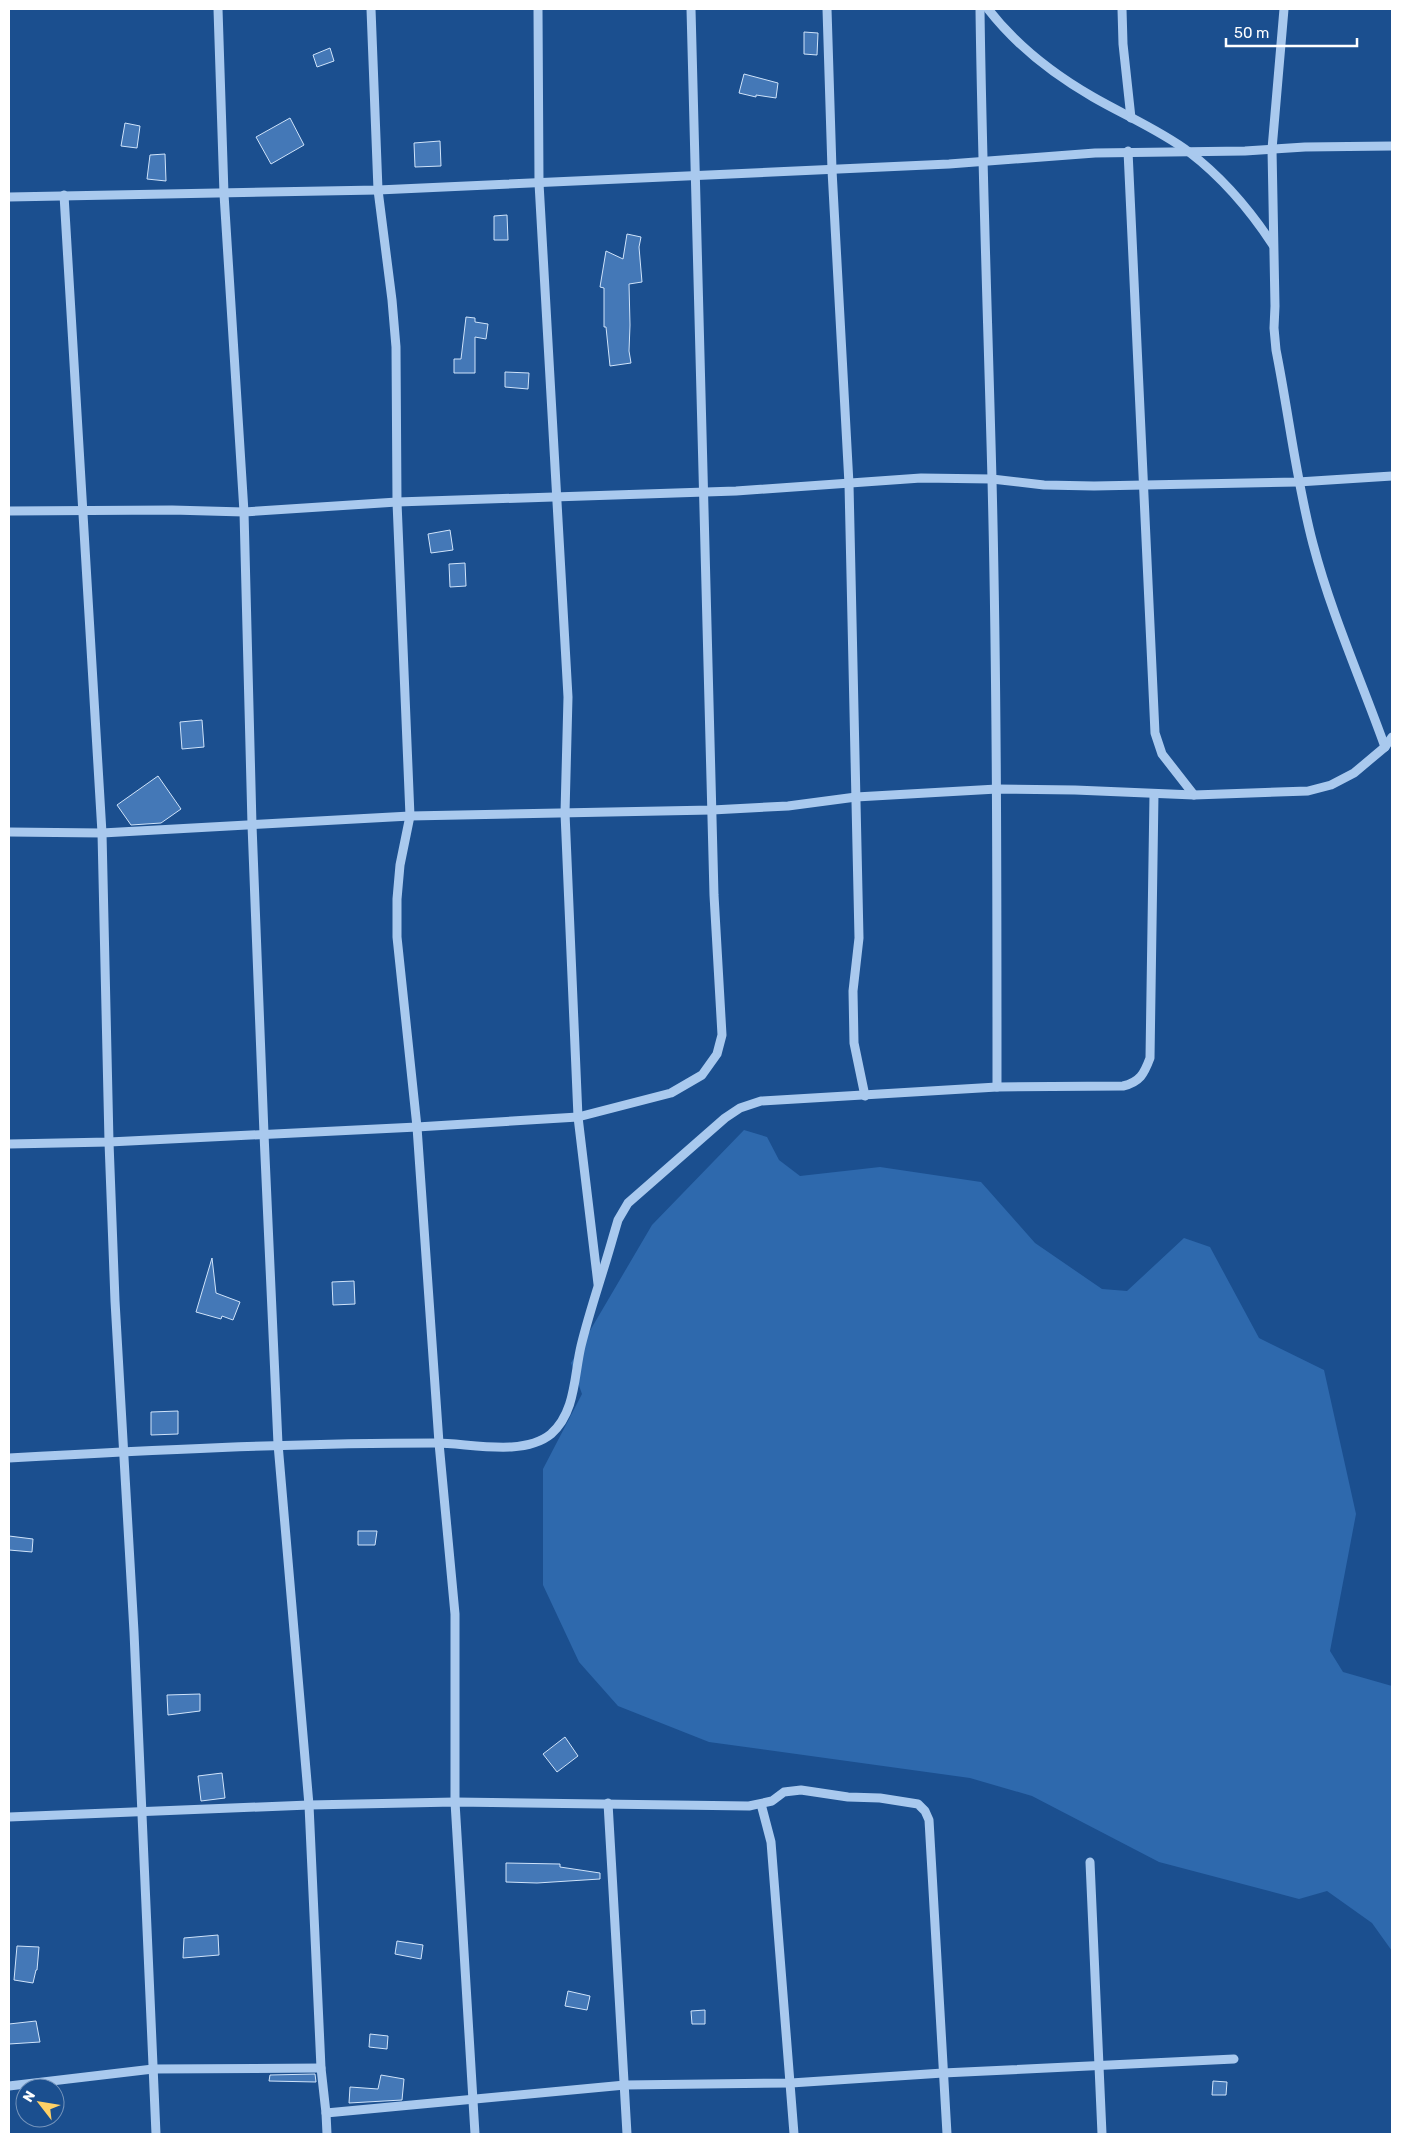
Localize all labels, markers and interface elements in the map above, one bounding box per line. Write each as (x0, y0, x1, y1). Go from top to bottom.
scale bar (1226, 15, 1357, 47)
text: 50 m (1234, 24, 1269, 42)
north arrow (15, 2078, 65, 2128)
text: N (19, 2088, 39, 2105)

